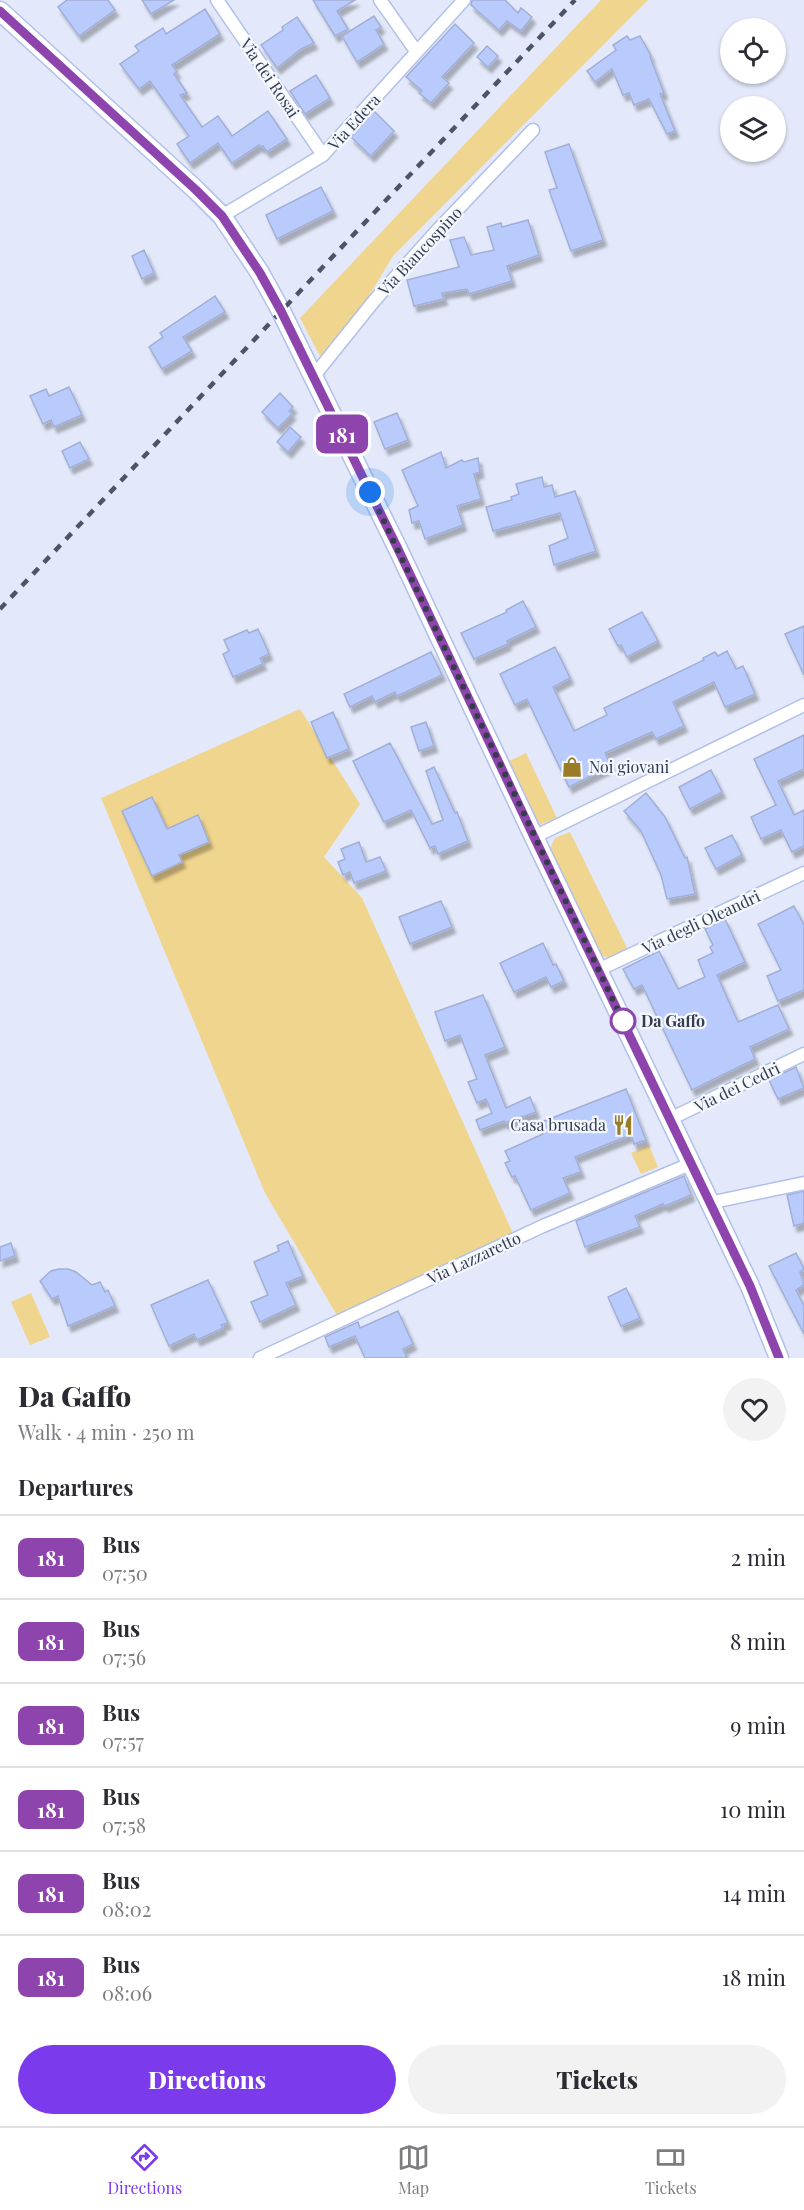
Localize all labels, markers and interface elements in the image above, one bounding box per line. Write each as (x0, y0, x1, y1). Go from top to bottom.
map controls (720, 18, 786, 162)
button: locate (720, 18, 786, 84)
street label: Via dei Rosai (236, 33, 305, 122)
street label: Via Edera (322, 89, 384, 155)
button: layers (720, 96, 786, 162)
street label: Via Biancospino (372, 202, 466, 300)
line badge: 181 (308, 414, 376, 454)
text: 181 (328, 420, 356, 448)
your location (355, 477, 385, 507)
shop icon: Noi giovani (560, 755, 584, 779)
place label: Noi giovani (589, 756, 669, 777)
street label: Via degli Oleandri (637, 885, 764, 959)
marker: Da Gaffo (610, 1008, 636, 1034)
place label: Da Gaffo (641, 1010, 705, 1031)
street label: Via dei Cedri (690, 1057, 783, 1117)
restaurant icon: Casa brusada (611, 1113, 635, 1137)
place label: Casa brusada (510, 1114, 606, 1135)
street label: Via Lazzaretto (423, 1227, 524, 1289)
text: Da Gaffo (18, 1377, 131, 1414)
button: heart (723, 1378, 786, 1441)
text: Walk · 4 min · 250 m (18, 1418, 195, 1445)
text: Departures (18, 1472, 133, 1502)
text: Bus (102, 1529, 140, 1559)
text: 2 min (731, 1542, 786, 1572)
text: 181 (37, 1543, 65, 1571)
text: 07:50 (102, 1559, 148, 1586)
text: Bus (102, 1613, 140, 1643)
text: 8 min (730, 1626, 786, 1656)
text: 181 (37, 1627, 65, 1655)
text: 07:56 (102, 1643, 146, 1670)
text: Bus (102, 1697, 140, 1727)
text: 9 min (730, 1710, 786, 1740)
text: 181 (37, 1711, 65, 1739)
text: 07:57 (102, 1727, 144, 1754)
text: Bus (102, 1781, 140, 1811)
text: 10 min (720, 1794, 786, 1824)
text: 181 (37, 1795, 65, 1823)
text: 07:58 (102, 1811, 146, 1838)
text: Bus (102, 1865, 140, 1895)
text: 14 min (722, 1878, 786, 1908)
text: 181 (37, 1879, 65, 1907)
text: 08:02 (102, 1895, 151, 1922)
text: Bus (102, 1949, 140, 1979)
text: 18 min (722, 1962, 786, 1992)
text: 181 (37, 1963, 65, 1991)
text: 08:06 (102, 1979, 152, 2006)
button: Directions (18, 2045, 396, 2114)
button: Tickets (408, 2045, 786, 2114)
tab: Directions (107, 2141, 182, 2198)
tab: Map (397, 2141, 430, 2198)
tab: Tickets (645, 2141, 697, 2198)

